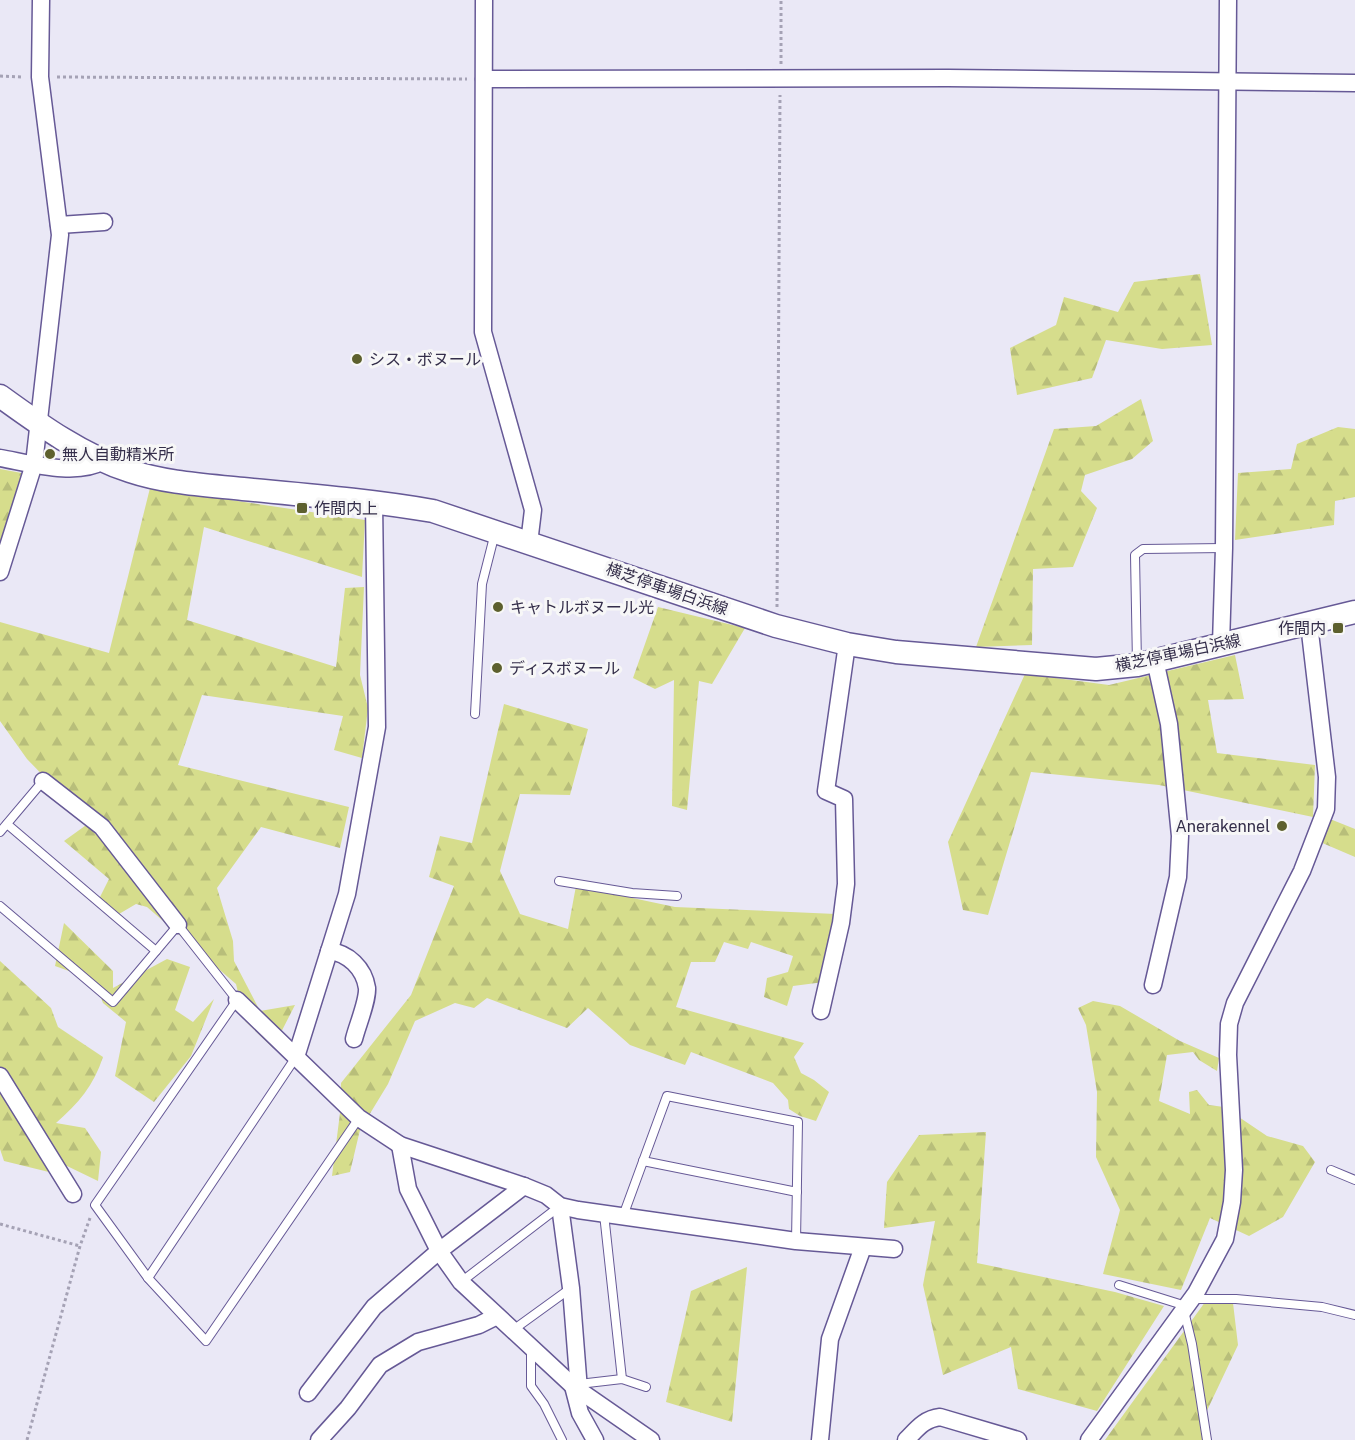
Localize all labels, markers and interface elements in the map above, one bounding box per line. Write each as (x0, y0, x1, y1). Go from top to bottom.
place label: シス・ボヌール (369, 350, 481, 369)
marker: シス・ボヌール (350, 352, 364, 366)
place label: 無人自動精米所 (62, 445, 174, 464)
marker: 無人自動精米所 (43, 447, 57, 461)
place label: 作間内上 (314, 499, 378, 518)
marker: 作間内上 (295, 501, 309, 515)
street label: 横芝停車場白浜線 (603, 559, 731, 619)
place label: キャトルボヌール光 (510, 598, 654, 617)
marker: キャトルボヌール光 (491, 600, 505, 614)
place label: 作間内 (1278, 619, 1326, 638)
marker: 作間内 (1331, 621, 1345, 635)
street label: 横芝停車場白浜線 (1113, 630, 1243, 676)
place label: ディスボヌール (509, 659, 620, 678)
marker: ディスボヌール (490, 661, 504, 675)
place label: Anerakennel (1175, 817, 1270, 836)
marker: Anerakennel (1275, 819, 1289, 833)

